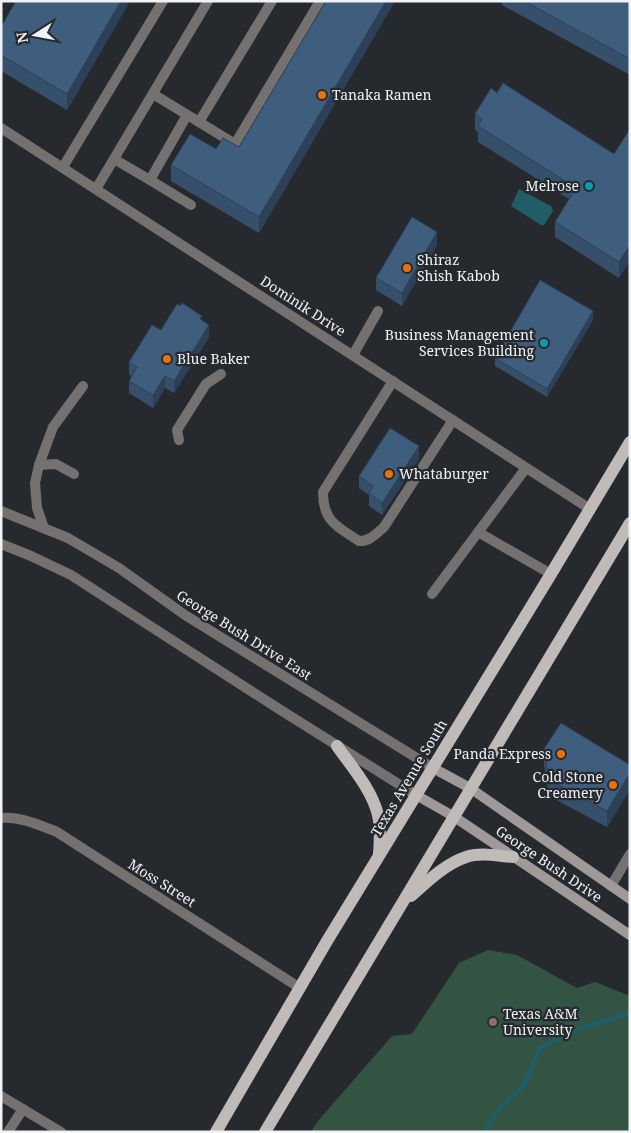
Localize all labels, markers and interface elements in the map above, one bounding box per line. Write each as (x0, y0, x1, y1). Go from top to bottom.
north arrow (10, 10, 60, 60)
text: N (11, 30, 32, 45)
place label: Tanaka Ramen (332, 85, 431, 104)
marker: Tanaka Ramen (316, 89, 328, 101)
place label: Melrose (526, 176, 579, 195)
marker: Melrose (583, 180, 595, 192)
place label: Shiraz Shish Kabob (417, 250, 500, 285)
marker: Shiraz Shish Kabob (401, 262, 413, 274)
street label: Dominik Drive (257, 271, 350, 340)
place label: Business Management Services Building (385, 325, 534, 360)
marker: Business Management Services Building (538, 337, 550, 349)
place label: Blue Baker (177, 349, 250, 368)
marker: Blue Baker (161, 353, 173, 365)
place label: Whataburger (399, 464, 489, 483)
marker: Whataburger (383, 468, 395, 480)
street label: George Bush Drive East (173, 585, 316, 684)
street label: Texas Avenue South (366, 716, 451, 840)
place label: Panda Express (453, 744, 551, 763)
marker: Panda Express (555, 748, 567, 760)
place label: Cold Stone Creamery (533, 767, 603, 802)
marker: Cold Stone Creamery (607, 779, 619, 791)
street label: George Bush Drive (492, 821, 606, 906)
street label: Moss Street (125, 854, 200, 911)
place label: Texas A&M University (503, 1004, 578, 1039)
marker: Texas A&M University (487, 1016, 499, 1028)

